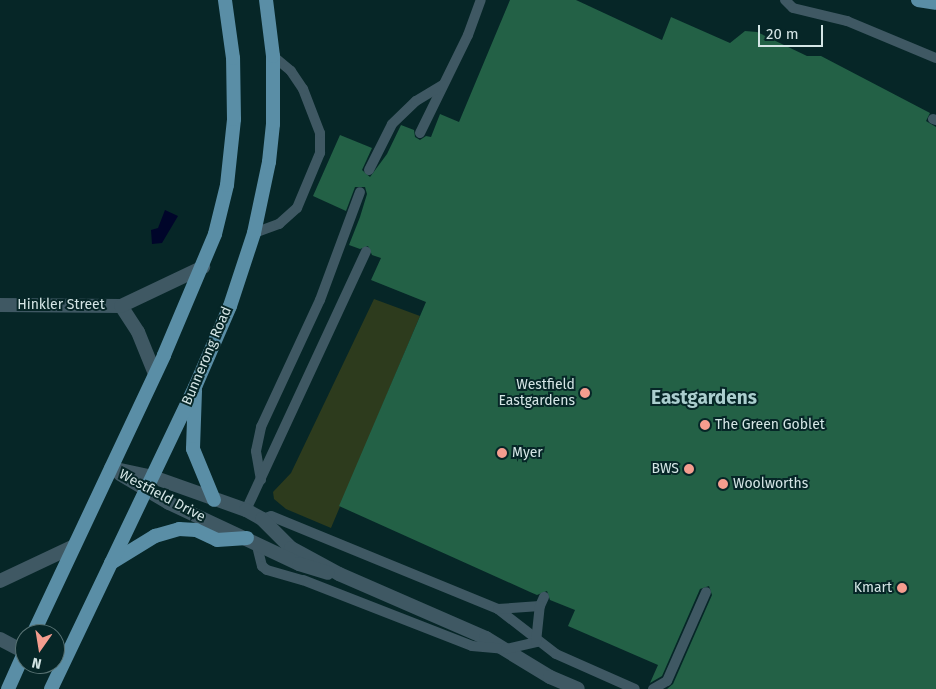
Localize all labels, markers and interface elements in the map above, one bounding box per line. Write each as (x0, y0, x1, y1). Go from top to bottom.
scale bar (761, 15, 826, 47)
text: 20 m (766, 25, 799, 43)
street label: Hinkler Street (17, 297, 105, 313)
street label: Bunnerong Road (179, 304, 235, 408)
place label: Westfield Eastgardens (498, 377, 575, 410)
marker: Westfield Eastgardens (579, 387, 591, 399)
district label: Eastgardens (651, 387, 757, 409)
place label: The Green Goblet (715, 417, 825, 433)
marker: The Green Goblet (699, 419, 711, 431)
place label: Myer (512, 445, 543, 461)
marker: Myer (496, 447, 508, 459)
place label: BWS (651, 461, 679, 477)
marker: BWS (683, 463, 695, 475)
street label: Westfield Drive (116, 466, 208, 526)
place label: Woolworths (733, 476, 808, 492)
marker: Woolworths (717, 478, 729, 490)
place label: Kmart (854, 580, 892, 596)
marker: Kmart (896, 582, 908, 594)
north arrow (15, 624, 65, 674)
text: N (30, 654, 43, 672)

